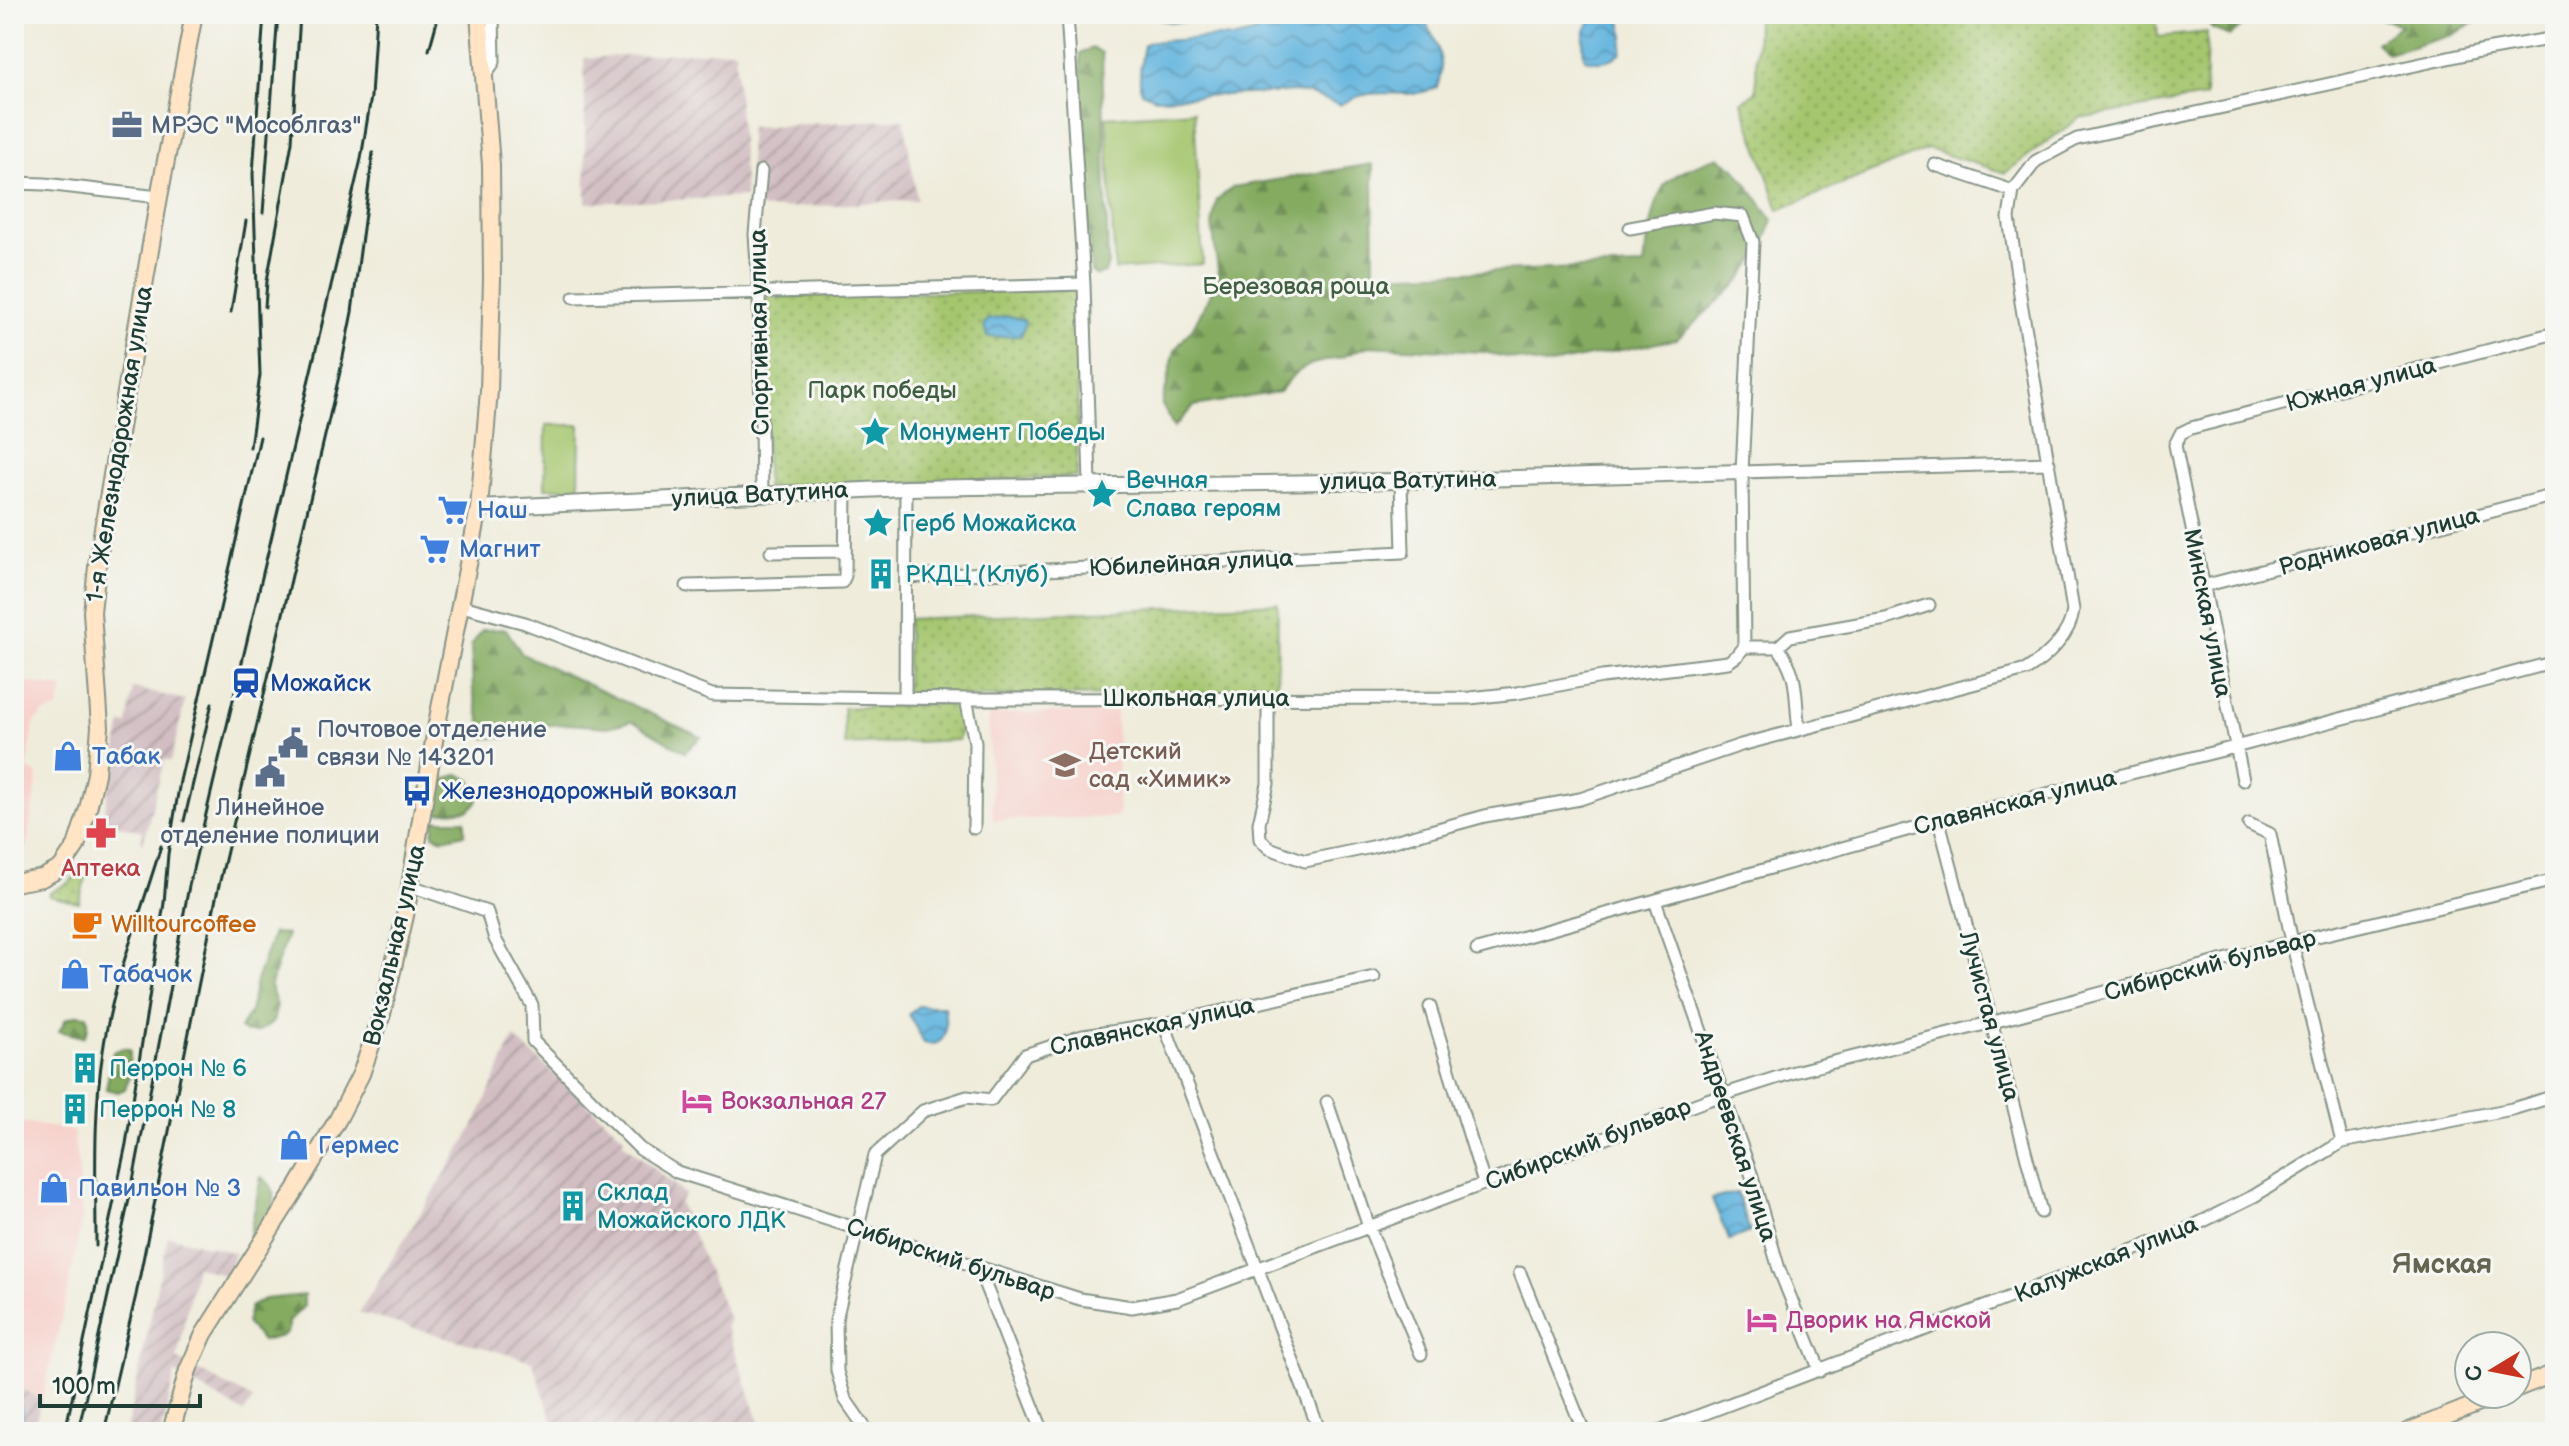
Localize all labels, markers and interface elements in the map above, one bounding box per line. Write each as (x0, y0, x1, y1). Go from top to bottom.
office icon: МРЭС "Мособлгаз" (110, 108, 144, 142)
place label: МРЭС "Мособлгаз" (151, 111, 361, 140)
street label: Спортивная улица (743, 228, 776, 436)
park label: Березовая роща (1202, 272, 1390, 301)
street label: 1-я Железнодорожная улица (80, 284, 159, 604)
street label: Южная улица (2283, 351, 2439, 418)
park label: Парк победы (807, 376, 957, 405)
place icon: Монумент Победы (858, 415, 892, 449)
place label: Монумент Победы (899, 418, 1106, 447)
street label: улица Ватутина (1319, 464, 1497, 497)
place label: Вечная Слава героям (1126, 466, 1281, 523)
street label: улица Ватутина (671, 475, 849, 514)
place icon: Вечная Слава героям (1085, 477, 1119, 511)
supermarket icon: Наш (436, 493, 470, 527)
place label: Наш (477, 496, 528, 525)
street label: Родниковая улица (2276, 501, 2483, 582)
place icon: Герб Можайска (861, 506, 895, 540)
place label: Герб Можайска (902, 509, 1077, 538)
street label: Минская улица (2177, 526, 2238, 700)
supermarket icon: Магнит (418, 532, 452, 566)
place label: Магнит (459, 535, 541, 564)
street label: Юбилейная улица (1088, 544, 1294, 583)
building icon: РКДЦ (Клуб) (864, 557, 898, 591)
place label: РКДЦ (Клуб) (905, 560, 1048, 589)
station icon: Можайск (229, 666, 263, 700)
place label: Можайск (270, 669, 371, 698)
street label: Школьная улица (1102, 684, 1290, 713)
place label: Почтовое отделение связи № 143201 (317, 715, 547, 772)
public building icon: Почтовое отделение связи № 143201 (276, 726, 310, 760)
place label: Детский сад «Химик» (1089, 737, 1232, 794)
shop icon: Табак (51, 739, 85, 773)
place label: Табак (92, 742, 160, 771)
school or university icon: Детский сад «Химик» (1048, 748, 1082, 782)
public building icon: Линейное отделение полиции (253, 755, 287, 789)
street label: Славянская улица (1911, 763, 2120, 842)
bus stop icon: Железнодорожный вокзал (400, 774, 434, 808)
place label: Железнодорожный вокзал (441, 777, 737, 806)
place label: Линейное отделение полиции (160, 793, 380, 850)
pharmacy icon: Аптека (84, 816, 118, 850)
street label: Вокзальная улица (357, 842, 432, 1049)
place label: Аптека (60, 854, 141, 883)
cafe icon: Willtourcoffee (70, 907, 104, 941)
place label: Willtourcoffee (111, 910, 257, 939)
street label: Сибирский бульвар (2101, 923, 2320, 1008)
street label: Лучистая улица (1953, 927, 2026, 1104)
shop icon: Табачок (58, 957, 92, 991)
place label: Табачок (99, 960, 192, 989)
street label: Славянская улица (1047, 991, 1257, 1062)
street label: Андреевская улица (1687, 1026, 1783, 1245)
building icon: Перрон № 6 (68, 1051, 102, 1085)
place label: Перрон № 6 (109, 1054, 247, 1083)
hotel icon: Вокзальная 27 (680, 1084, 714, 1118)
place label: Вокзальная 27 (721, 1087, 887, 1116)
building icon: Перрон № 8 (58, 1092, 92, 1126)
street label: Сибирский бульвар (1481, 1092, 1695, 1197)
place label: Перрон № 8 (99, 1095, 236, 1124)
shop icon: Гермес (277, 1128, 311, 1162)
place label: Гермес (318, 1131, 399, 1160)
shop icon: Павильон № 3 (37, 1171, 71, 1205)
place label: Павильон № 3 (78, 1174, 241, 1203)
place label: Склад Можайского ЛДК (597, 1178, 786, 1235)
building icon: Склад Можайского ЛДК (556, 1189, 590, 1223)
street label: Калужская улица (2010, 1209, 2202, 1309)
street label: Сибирский бульвар (843, 1212, 1059, 1307)
district label: Ямская (2392, 1248, 2492, 1281)
hotel icon: Дворик на Ямской (1745, 1303, 1779, 1337)
place label: Дворик на Ямской (1786, 1306, 1992, 1335)
north arrow (2453, 1330, 2533, 1410)
scale bar (40, 1358, 200, 1408)
text: С (2460, 1363, 2489, 1383)
text: 100 m (52, 1372, 116, 1401)

